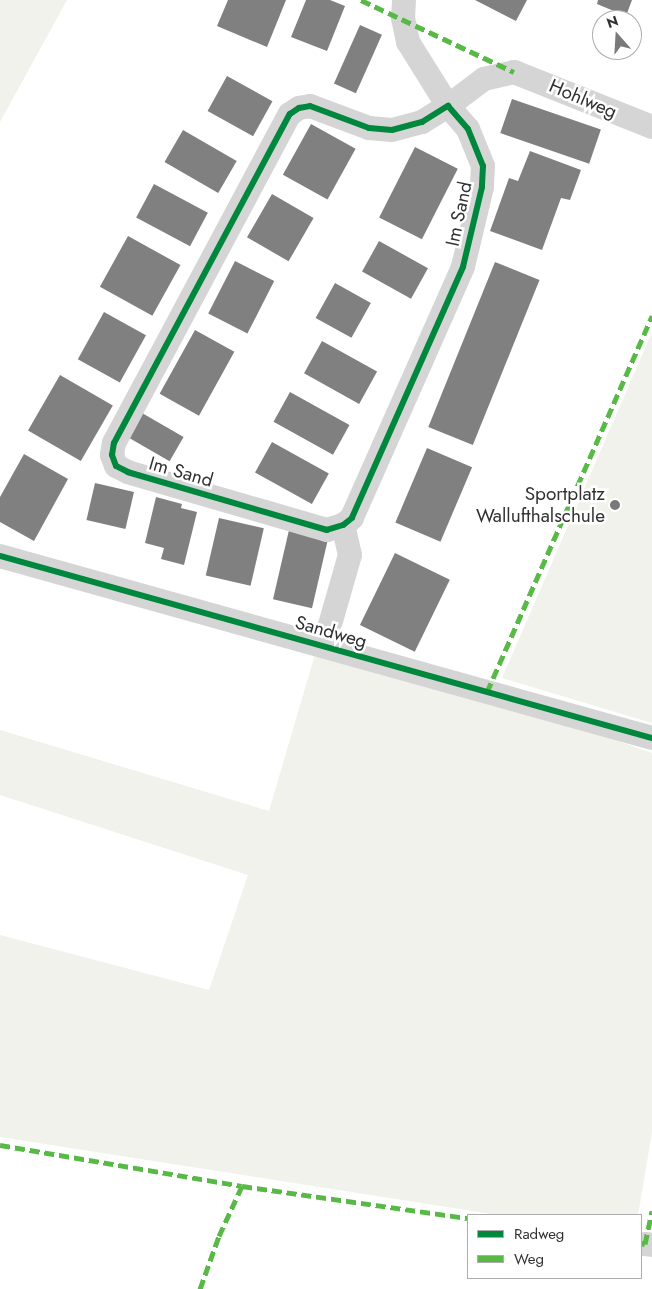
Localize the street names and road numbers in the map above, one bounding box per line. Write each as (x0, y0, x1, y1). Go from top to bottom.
street label: Hohlweg (546, 75, 620, 123)
street label: Im Sand (441, 180, 477, 248)
street label: Im Sand (146, 452, 216, 492)
street label: Sandweg (292, 611, 370, 653)

